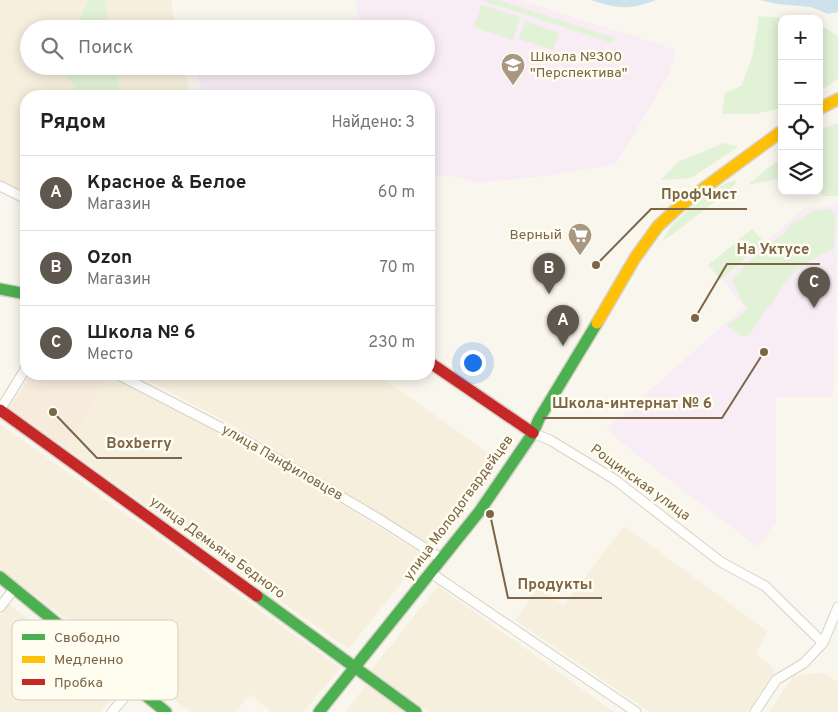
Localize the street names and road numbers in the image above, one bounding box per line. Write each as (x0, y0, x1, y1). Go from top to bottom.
street label: улица Панфиловцев (218, 421, 346, 505)
street label: улица Молодогвардейцев (401, 432, 517, 584)
street label: Рощинская улица (587, 441, 693, 525)
street label: улица Демьяна Бедного (146, 493, 288, 603)

